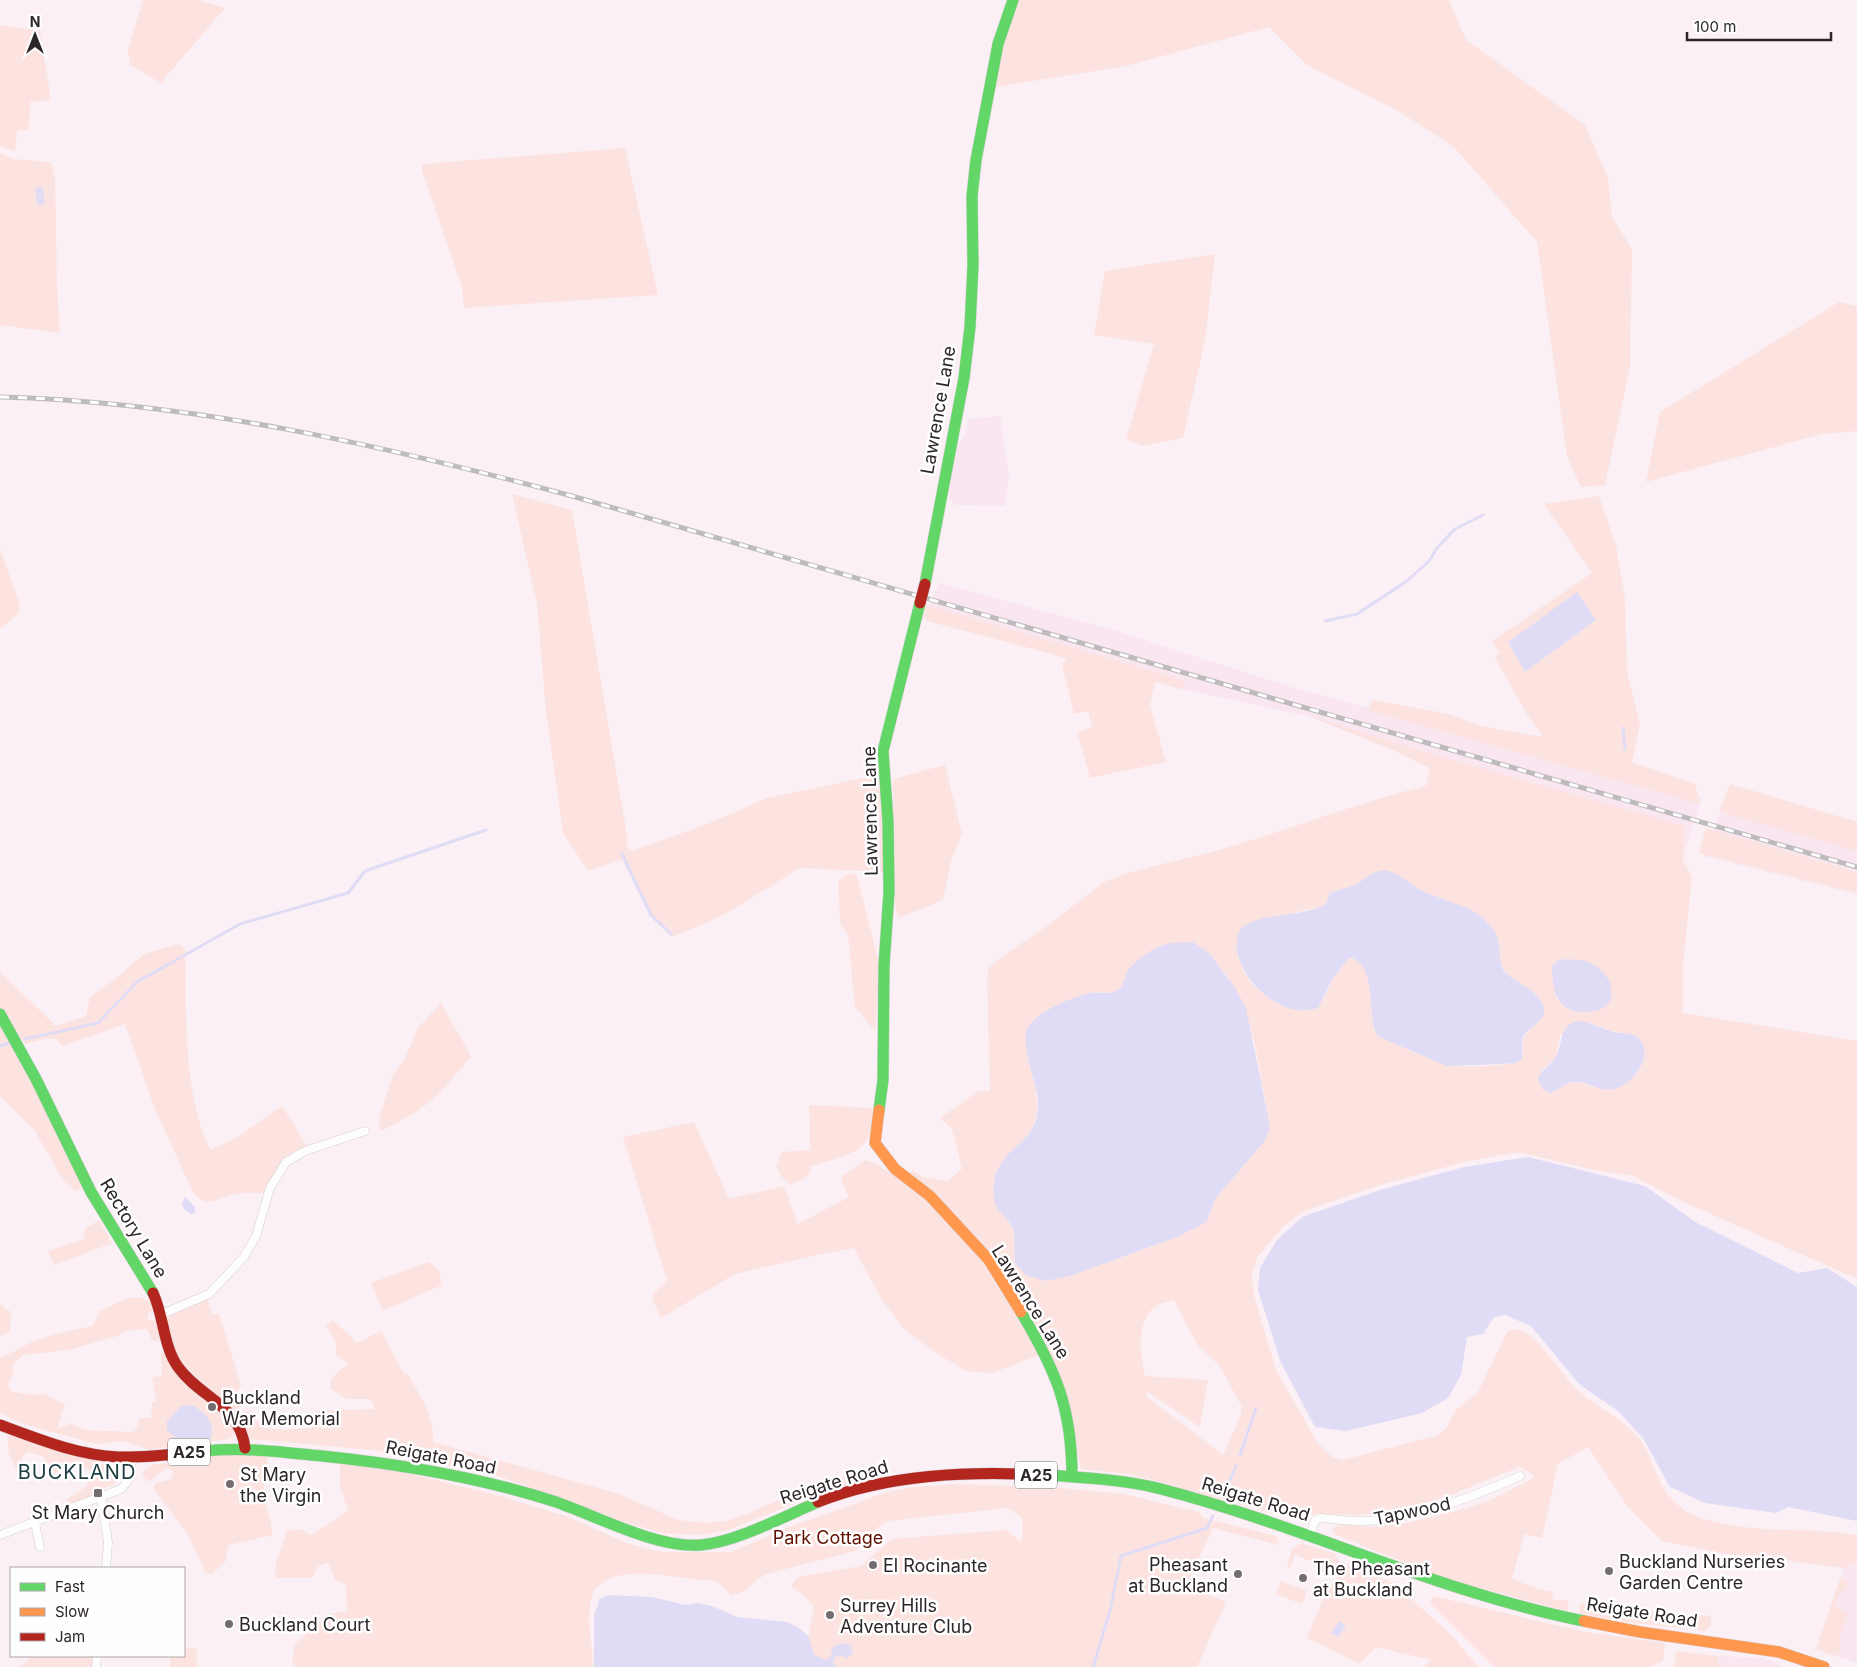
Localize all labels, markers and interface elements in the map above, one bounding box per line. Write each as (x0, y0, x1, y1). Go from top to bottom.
north arrow (10, 10, 60, 60)
scale bar (1687, 10, 1831, 42)
text: N (30, 13, 40, 30)
text: 100 m (1694, 17, 1736, 36)
street label: Lawrence Lane (916, 344, 960, 476)
street label: Lawrence Lane (858, 746, 882, 876)
street label: Rectory Lane (96, 1174, 172, 1282)
street label: Lawrence Lane (988, 1241, 1074, 1363)
place label: Buckland War Memorial (222, 1387, 340, 1429)
marker: Buckland War Memorial (206, 1401, 218, 1413)
street label: Reigate Road (384, 1436, 498, 1478)
road number: A25 (168, 1438, 210, 1465)
street label: Reigate Road (777, 1456, 891, 1508)
district label: BUCKLAND (18, 1460, 136, 1484)
road number: A25 (1015, 1462, 1057, 1488)
place label: St Mary the Virgin (240, 1464, 321, 1506)
street label: Reigate Road (1199, 1473, 1313, 1525)
marker: St Mary the Virgin (224, 1478, 236, 1490)
marker: St Mary Church (92, 1487, 104, 1499)
street label: Tapwood (1372, 1493, 1452, 1529)
place label: St Mary Church (32, 1502, 164, 1523)
park label: Park Cottage (773, 1527, 883, 1548)
place label: Buckland Nurseries Garden Centre (1619, 1551, 1785, 1593)
place label: Pheasant at Buckland (1128, 1554, 1228, 1596)
place label: El Rocinante (883, 1555, 988, 1576)
place label: The Pheasant at Buckland (1313, 1558, 1430, 1600)
marker: El Rocinante (867, 1559, 879, 1571)
marker: Buckland Nurseries Garden Centre (1603, 1565, 1615, 1577)
legend (10, 1567, 185, 1657)
marker: Pheasant at Buckland (1232, 1568, 1244, 1580)
marker: The Pheasant at Buckland (1297, 1572, 1309, 1584)
text: Fast (55, 1577, 85, 1596)
street label: Reigate Road (1585, 1593, 1699, 1631)
place label: Surrey Hills Adventure Club (840, 1595, 972, 1637)
text: Slow (55, 1602, 89, 1621)
marker: Surrey Hills Adventure Club (824, 1609, 836, 1621)
place label: Buckland Court (239, 1614, 370, 1635)
marker: Buckland Court (223, 1618, 235, 1630)
text: Jam (55, 1627, 85, 1646)

